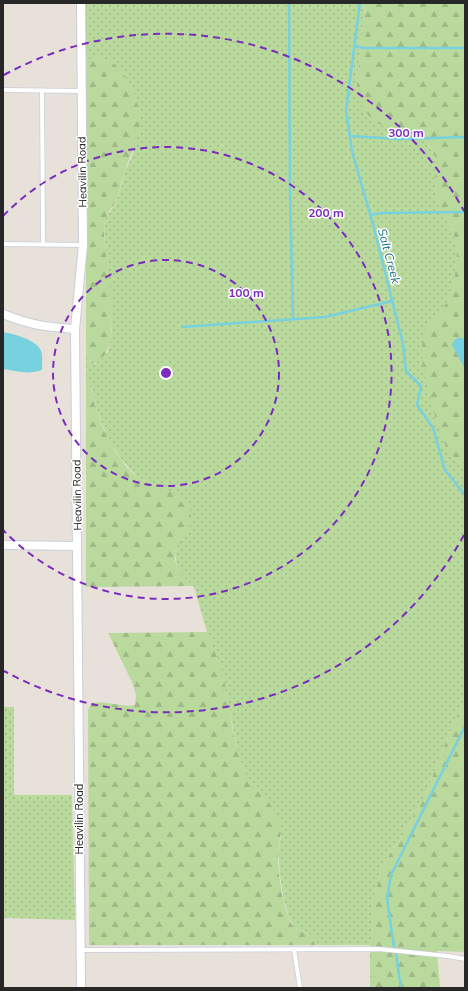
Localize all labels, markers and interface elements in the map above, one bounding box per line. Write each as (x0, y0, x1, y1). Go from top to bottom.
text: 300 m (388, 125, 424, 140)
street label: Heavilin Road (74, 136, 90, 208)
text: 200 m (308, 205, 344, 220)
water label: Salt Creek (375, 227, 404, 286)
text: 100 m (228, 285, 264, 300)
centre of rings (159, 366, 173, 380)
street label: Heavilin Road (69, 459, 85, 531)
street label: Heavilin Road (72, 784, 86, 854)

